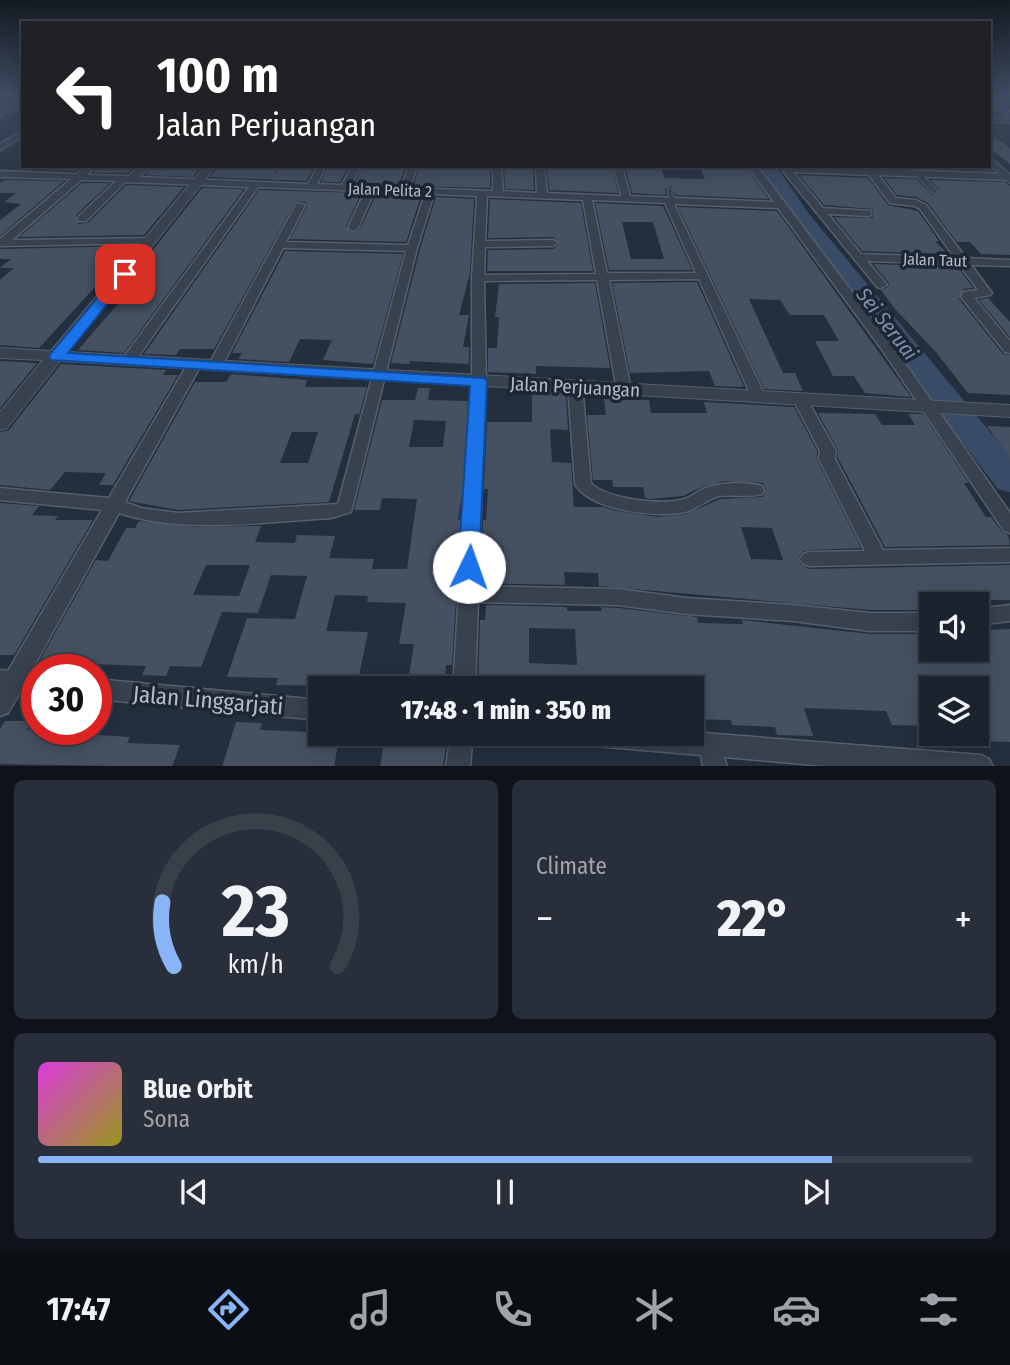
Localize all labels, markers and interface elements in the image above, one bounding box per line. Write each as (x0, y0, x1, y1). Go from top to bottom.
text: 100 m (157, 46, 279, 105)
icon: left (42, 49, 133, 140)
text: Jalan Perjuangan (157, 106, 376, 144)
street label: Jalan Pelita 2 (348, 179, 432, 201)
pin (95, 244, 155, 304)
street label: Jalan Taut (903, 249, 968, 271)
icon: arrive (106, 255, 144, 293)
water label: Sei Seruai (850, 282, 924, 366)
street label: Jalan Perjuangan (509, 372, 641, 402)
position arrow (432, 530, 506, 604)
map controls (919, 592, 989, 746)
button: sound (919, 592, 989, 662)
speed limit sign: 30 (21, 654, 112, 745)
button: layers (919, 676, 989, 746)
street label: Jalan Linggarjati (132, 679, 284, 721)
text: 17:48 · 1 min · 350 m (401, 695, 611, 726)
text: Climate (536, 852, 607, 880)
text: 23 (221, 868, 290, 955)
text: 22° (717, 887, 791, 950)
text: − (536, 896, 553, 942)
text: + (955, 896, 972, 942)
text: km/h (228, 949, 284, 979)
text: Blue Orbit (143, 1074, 253, 1105)
text: Sona (143, 1105, 190, 1133)
icon: previous (175, 1173, 213, 1211)
icon: pause (486, 1173, 524, 1211)
icon: next (797, 1173, 835, 1211)
icon: directions (204, 1285, 253, 1334)
icon: music (346, 1285, 395, 1334)
icon: phone (488, 1285, 537, 1334)
icon: climate (630, 1285, 679, 1334)
icon: car (772, 1285, 821, 1334)
icon: filters (914, 1285, 963, 1334)
text: 17:47 (47, 1290, 110, 1328)

